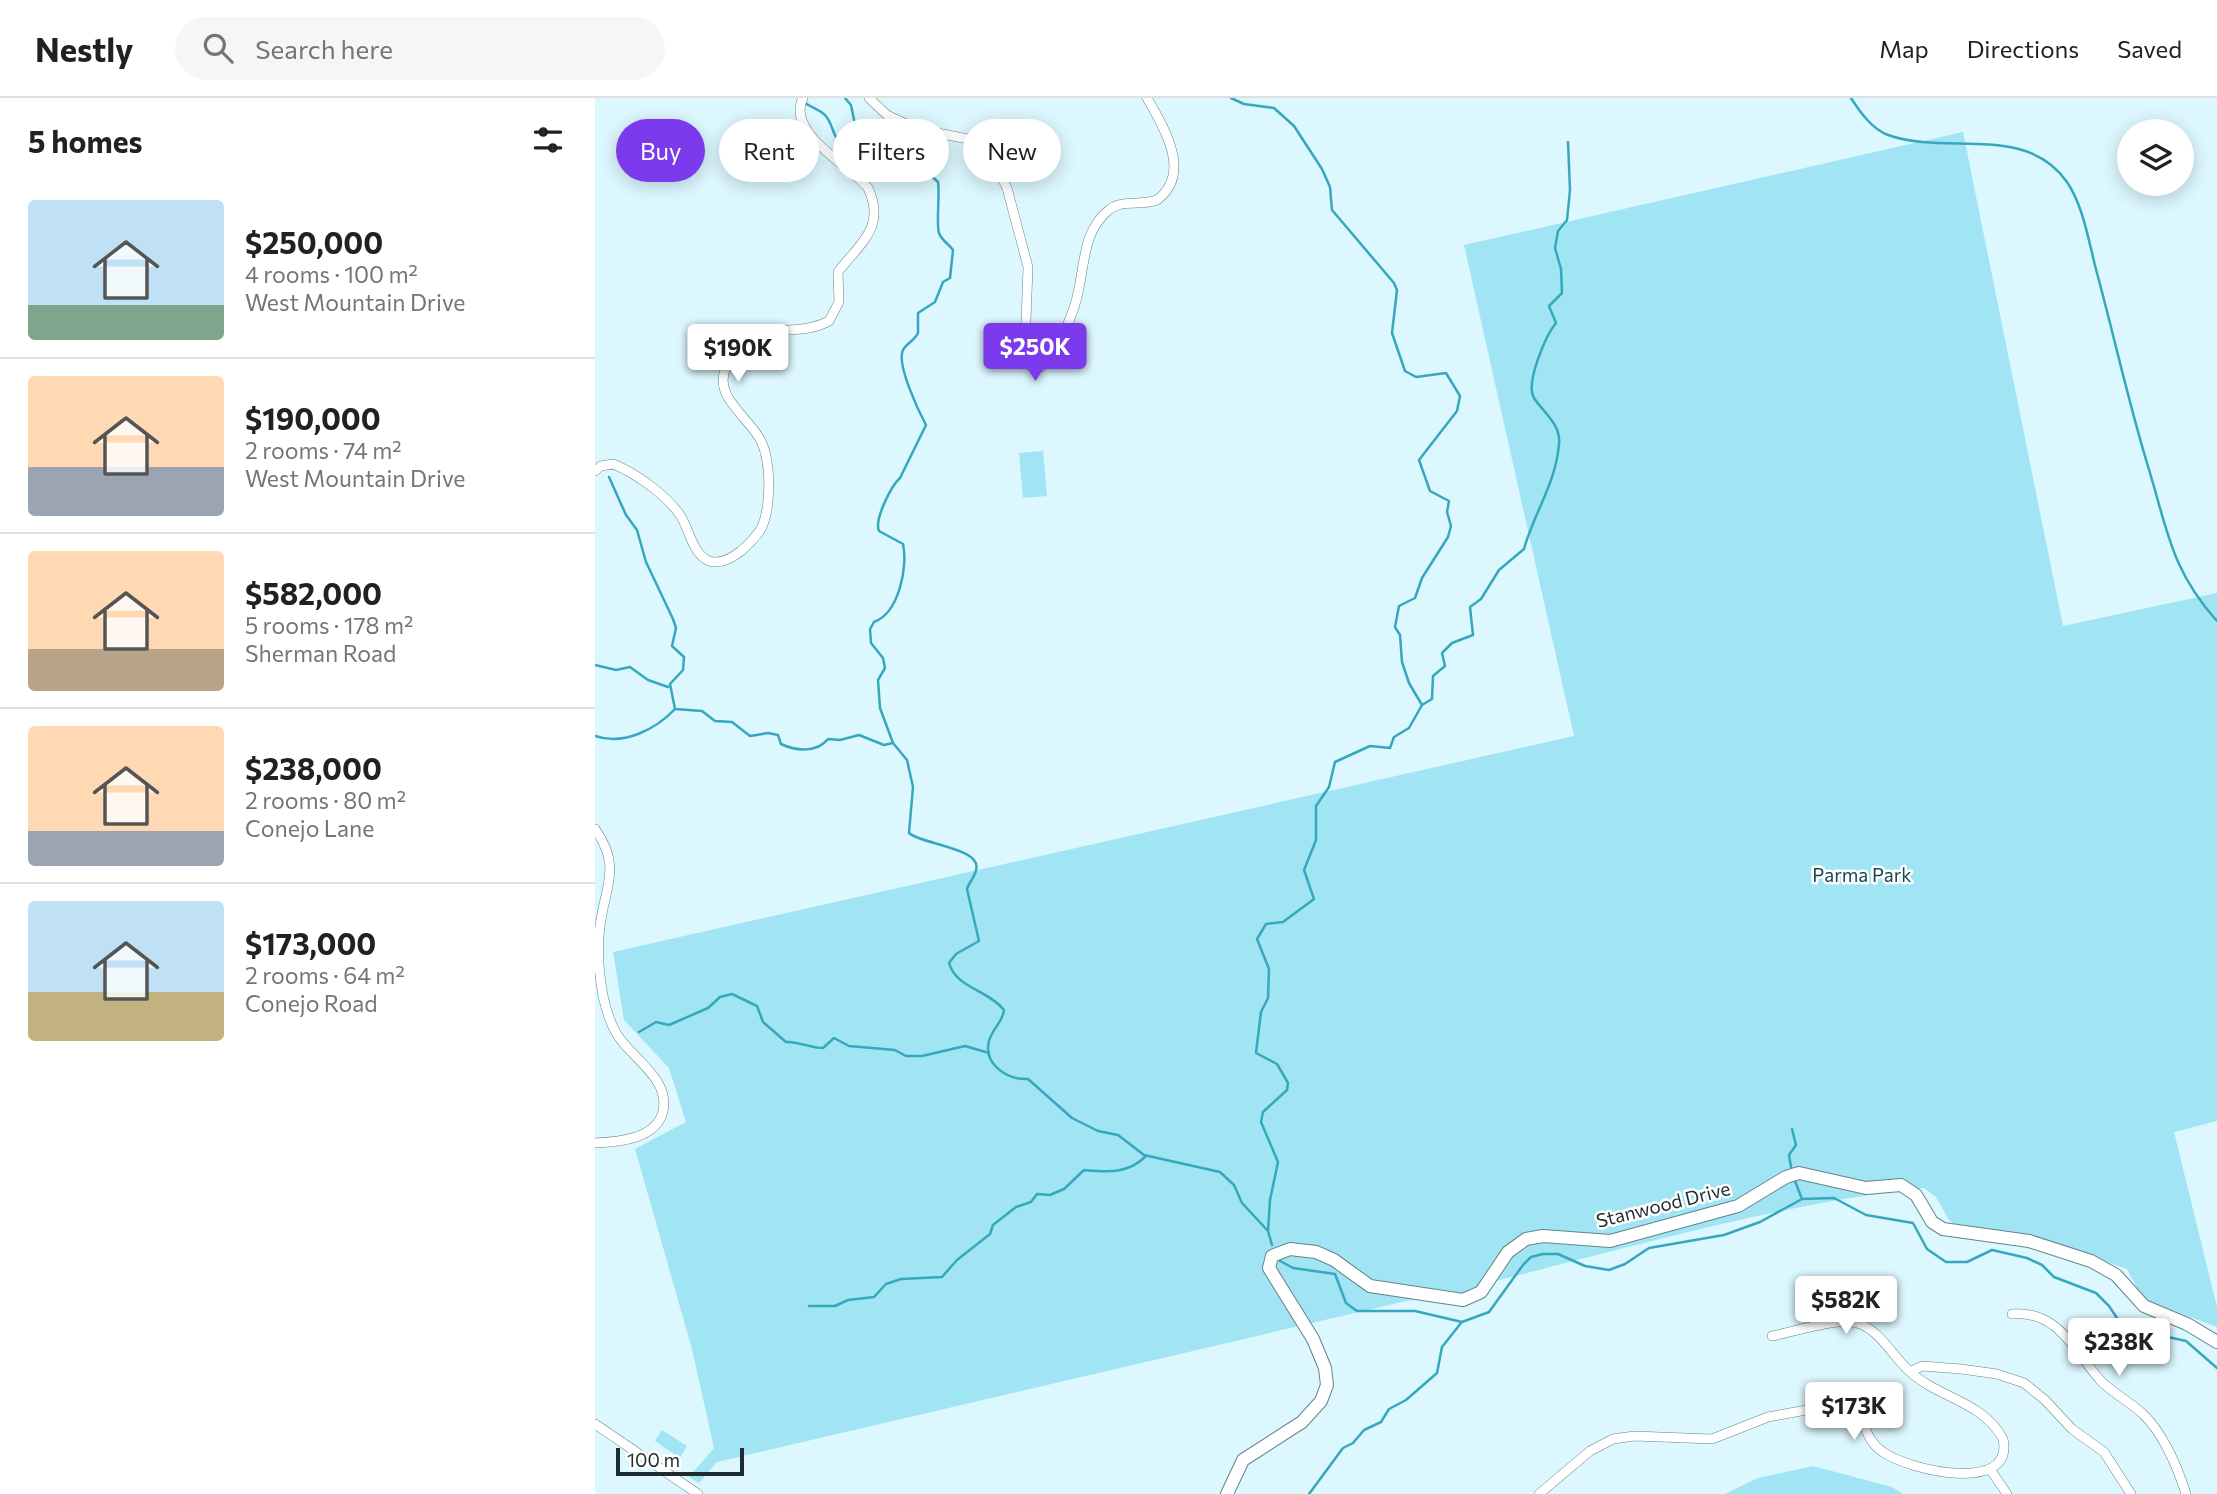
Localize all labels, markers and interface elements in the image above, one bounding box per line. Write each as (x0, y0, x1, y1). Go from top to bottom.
search box (175, 17, 665, 80)
text: Nestly (35, 28, 133, 69)
icon: search (199, 29, 237, 67)
text: Search here (255, 33, 393, 64)
text: Map (1879, 34, 1929, 63)
text: Directions (1967, 34, 2079, 63)
text: Saved (2117, 34, 2182, 63)
chip: Buy (616, 119, 705, 182)
chip: Rent (719, 119, 819, 182)
chip: Filters (833, 119, 949, 182)
chip: New (963, 119, 1061, 182)
map controls (2117, 119, 2194, 196)
button: layers (2117, 119, 2194, 196)
icon: filters (529, 121, 567, 159)
text: 5 homes (28, 122, 142, 159)
text: $250,000 (245, 223, 383, 260)
icon: home (84, 228, 168, 312)
text: 4 rooms · 100 m² (245, 260, 418, 288)
text: West Mountain Drive (245, 288, 465, 316)
pin: $190K (689, 324, 787, 384)
pin: $250K (986, 324, 1084, 383)
text: $250K (999, 332, 1071, 360)
text: $190K (703, 333, 773, 361)
text: $190,000 (245, 399, 381, 436)
icon: home (84, 404, 168, 488)
text: 2 rooms · 74 m² (245, 436, 401, 464)
text: West Mountain Drive (245, 464, 465, 492)
text: $582,000 (245, 574, 382, 611)
icon: home (84, 579, 168, 663)
text: 5 rooms · 178 m² (245, 611, 413, 639)
text: Sherman Road (245, 639, 396, 667)
text: $238,000 (245, 749, 382, 786)
icon: home (84, 754, 168, 838)
text: 2 rooms · 80 m² (245, 786, 406, 814)
text: Conejo Lane (245, 814, 374, 842)
park label: Parma Park (1812, 863, 1912, 886)
text: $173,000 (245, 924, 376, 961)
icon: home (84, 929, 168, 1013)
text: 2 rooms · 64 m² (245, 961, 405, 989)
text: Conejo Road (245, 989, 378, 1017)
street label: Stanwood Drive (1594, 1176, 1732, 1232)
pin: $582K (1797, 1276, 1895, 1336)
text: $582K (1811, 1285, 1881, 1313)
pin: $238K (2070, 1318, 2168, 1378)
text: $238K (2084, 1327, 2154, 1355)
pin: $173K (1805, 1382, 1903, 1442)
text: $173K (1821, 1391, 1887, 1419)
scale bar (616, 1445, 744, 1477)
text: 100 m (627, 1448, 680, 1471)

